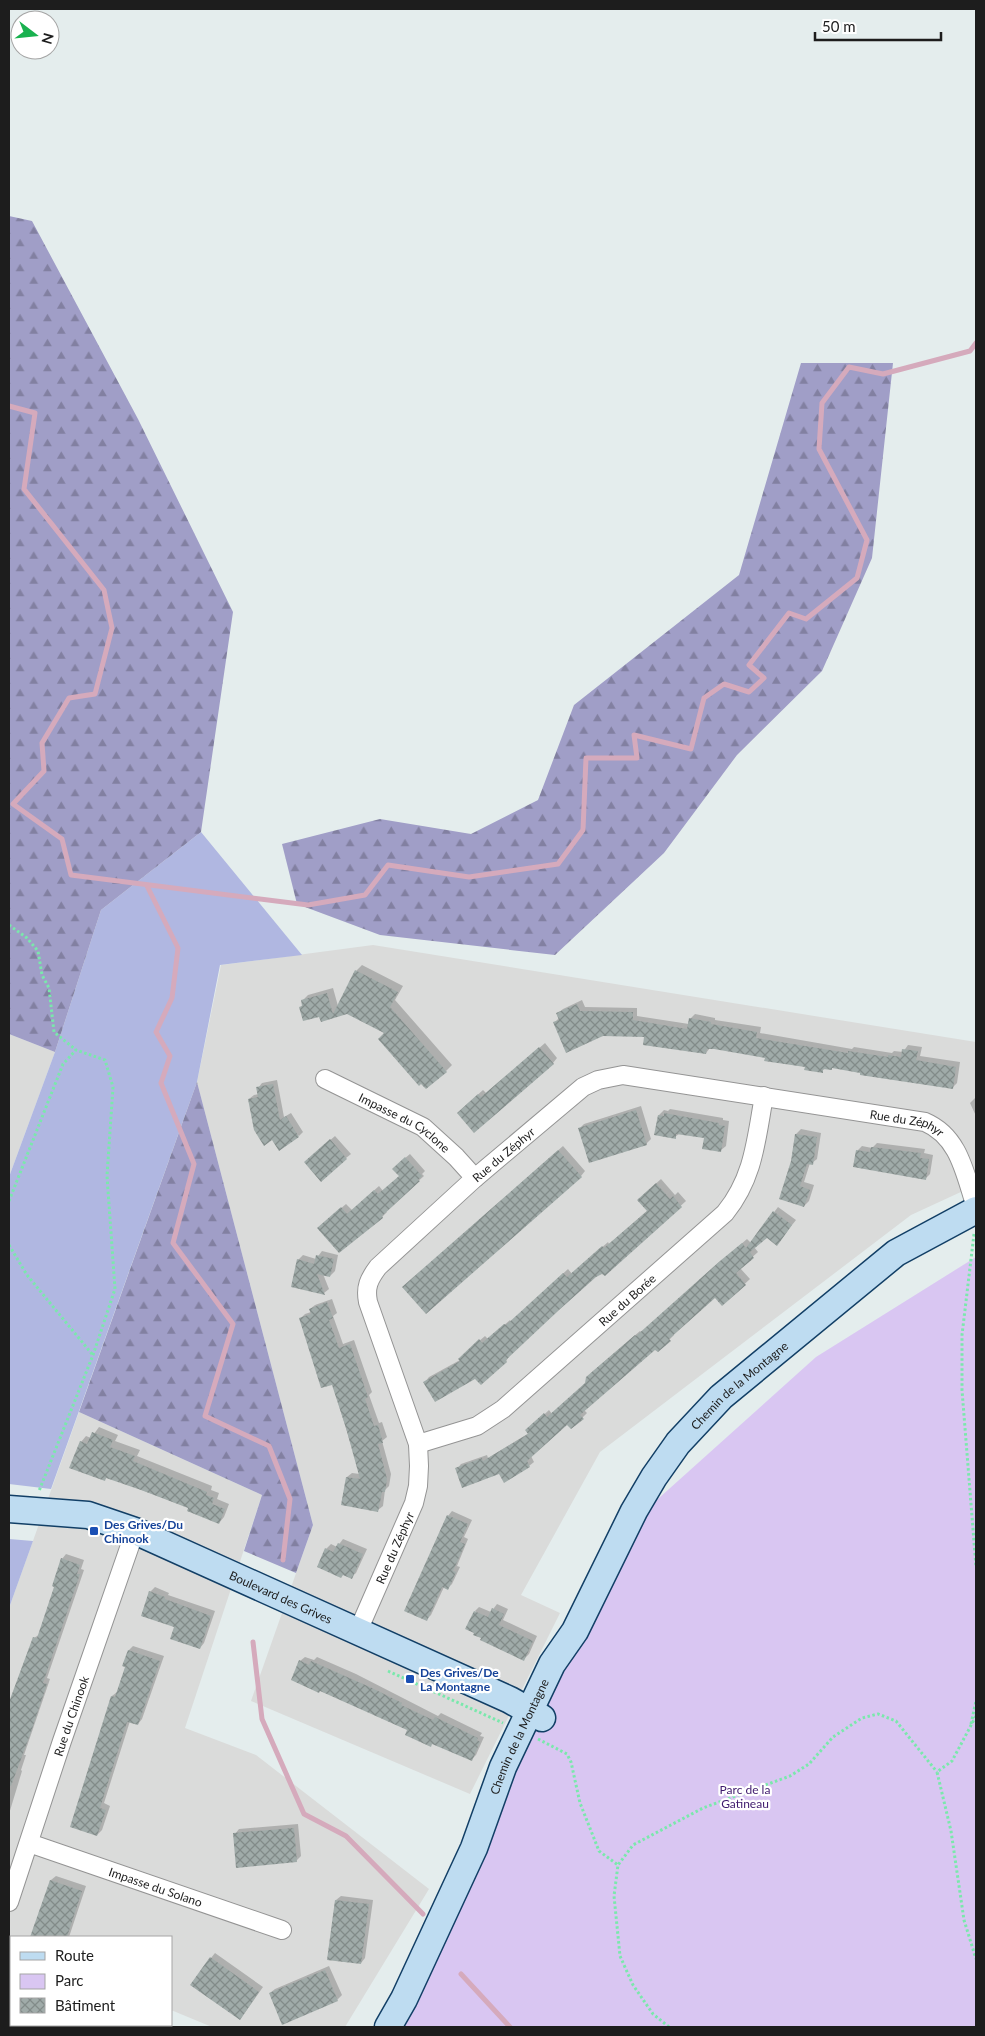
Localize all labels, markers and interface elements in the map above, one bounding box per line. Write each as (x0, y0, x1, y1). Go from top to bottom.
north arrow (10, 10, 60, 60)
scale bar (815, 10, 941, 42)
text: 50 m (822, 17, 856, 35)
text: N (38, 31, 58, 46)
street label: Impasse du Cyclone (357, 1089, 453, 1156)
street label: Rue du Zéphyr (869, 1106, 948, 1140)
street label: Rue du Zéphyr (469, 1123, 538, 1185)
street label: Rue du Borée (595, 1270, 659, 1329)
street label: Chemin de la Montagne (687, 1338, 791, 1433)
street label: Rue du Zéphyr (372, 1509, 417, 1586)
place label: Des Grives/Du Chinook (104, 1517, 183, 1546)
marker: Des Grives/Du Chinook (88, 1525, 100, 1537)
street label: Boulevard des Grives (227, 1567, 335, 1626)
place label: Des Grives/De La Montagne (420, 1665, 499, 1694)
street label: Rue du Chinook (50, 1673, 92, 1758)
marker: Des Grives/De La Montagne (404, 1673, 416, 1685)
street label: Chemin de la Montagne (486, 1676, 551, 1796)
park label: Parc de la Gatineau (720, 1782, 770, 1811)
street label: Impasse du Solano (107, 1864, 205, 1910)
legend (10, 1936, 172, 2026)
text: Route (55, 1946, 94, 1964)
text: Parc (55, 1971, 84, 1989)
text: Bâtiment (55, 1996, 116, 2014)

